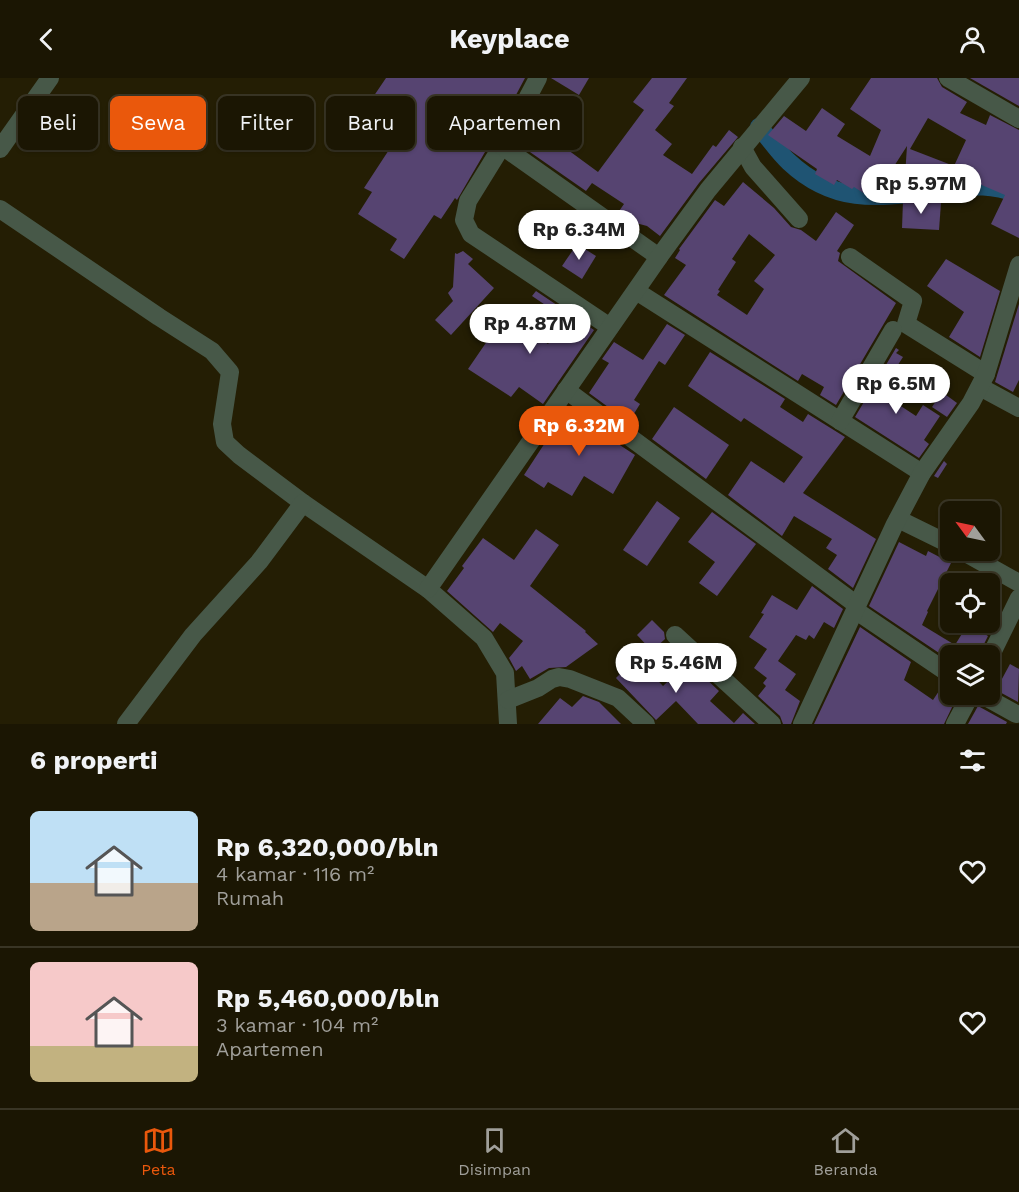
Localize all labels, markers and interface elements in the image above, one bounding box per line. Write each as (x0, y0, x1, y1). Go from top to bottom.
icon: back (30, 23, 63, 56)
text: Keyplace (449, 23, 570, 55)
icon: person (956, 23, 989, 56)
chip: Beli (18, 96, 98, 150)
chip: Sewa (110, 96, 206, 150)
chip: Filter (218, 96, 314, 150)
chip: Baru (326, 96, 415, 150)
chip: Apartemen (427, 96, 582, 150)
pin: Rp 5.97M (859, 164, 983, 215)
text: Rp 5.97M (875, 171, 967, 195)
pin: Rp 6.34M (517, 210, 641, 261)
text: Rp 6.34M (532, 217, 626, 241)
pin: Rp 4.87M (468, 304, 592, 355)
text: Rp 4.87M (484, 311, 576, 335)
pin: Rp 6.5M (841, 364, 951, 415)
text: Rp 6.5M (856, 371, 936, 395)
pin: Rp 6.32M (517, 406, 641, 457)
text: Rp 6.32M (533, 413, 625, 437)
north arrow (940, 501, 1000, 561)
map controls (940, 501, 1000, 705)
button: locate (940, 573, 1000, 633)
pin: Rp 5.46M (614, 643, 738, 694)
button: layers (940, 645, 1000, 705)
text: Rp 5.46M (630, 650, 722, 674)
icon: filters (956, 744, 989, 777)
text: 6 properti (30, 745, 158, 775)
text: Rp 6,320,000/bln (216, 832, 439, 862)
icon: home (78, 835, 150, 907)
icon: heart (956, 855, 989, 888)
text: 4 kamar · 116 m² (216, 862, 374, 886)
text: Rumah (216, 886, 284, 910)
text: Rp 5,460,000/bln (216, 983, 440, 1013)
icon: home (78, 986, 150, 1058)
icon: heart (956, 1006, 989, 1039)
text: 3 kamar · 104 m² (216, 1013, 378, 1037)
text: Apartemen (216, 1037, 324, 1061)
tab: Peta (141, 1124, 176, 1179)
tab: Disimpan (458, 1124, 531, 1179)
tab: Beranda (814, 1124, 878, 1179)

